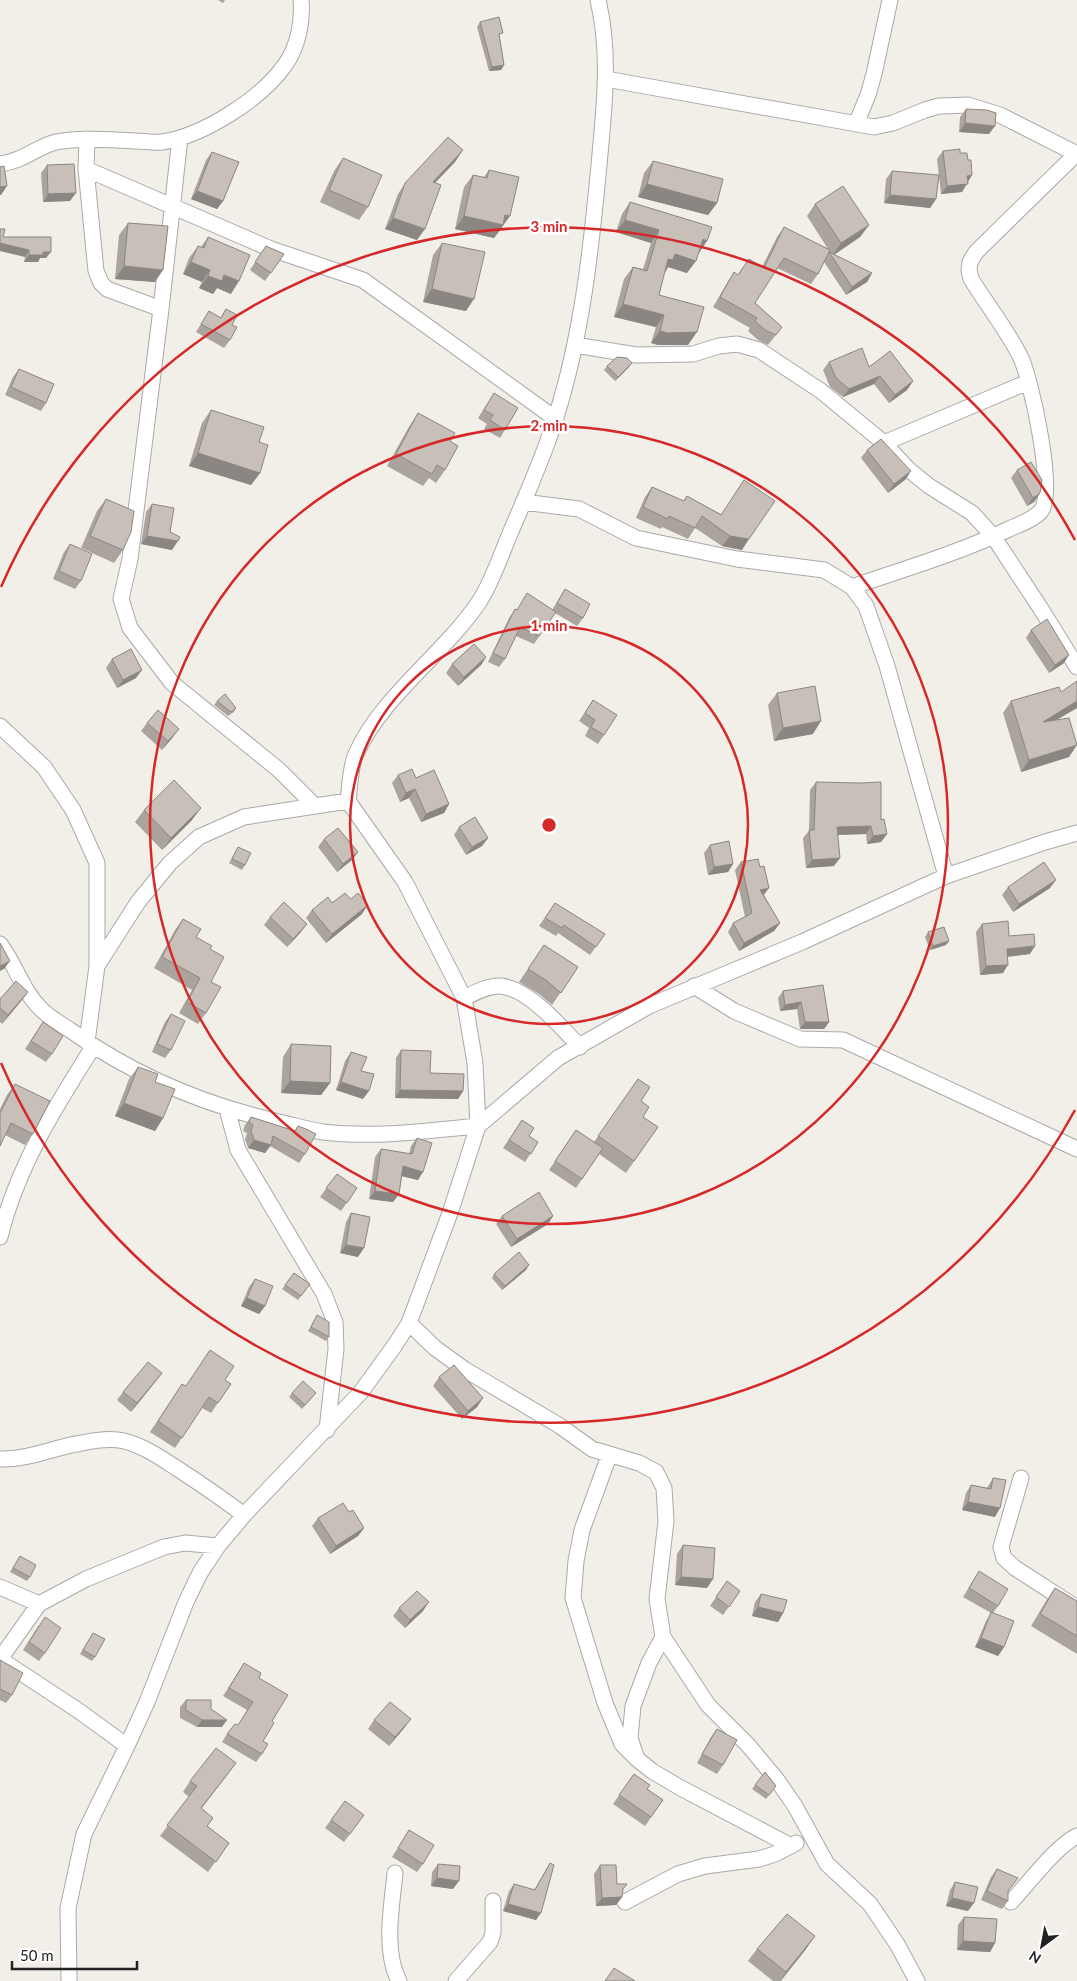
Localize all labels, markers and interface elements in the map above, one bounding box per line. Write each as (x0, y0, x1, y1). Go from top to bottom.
text: 3 min (530, 217, 568, 235)
text: 2 min (530, 416, 568, 434)
text: 1 min (530, 616, 568, 634)
centre of rings (540, 816, 558, 834)
north arrow (1017, 1921, 1067, 1971)
scale bar (12, 1938, 138, 1970)
text: 50 m (20, 1946, 54, 1964)
text: N (1026, 1947, 1044, 1968)

